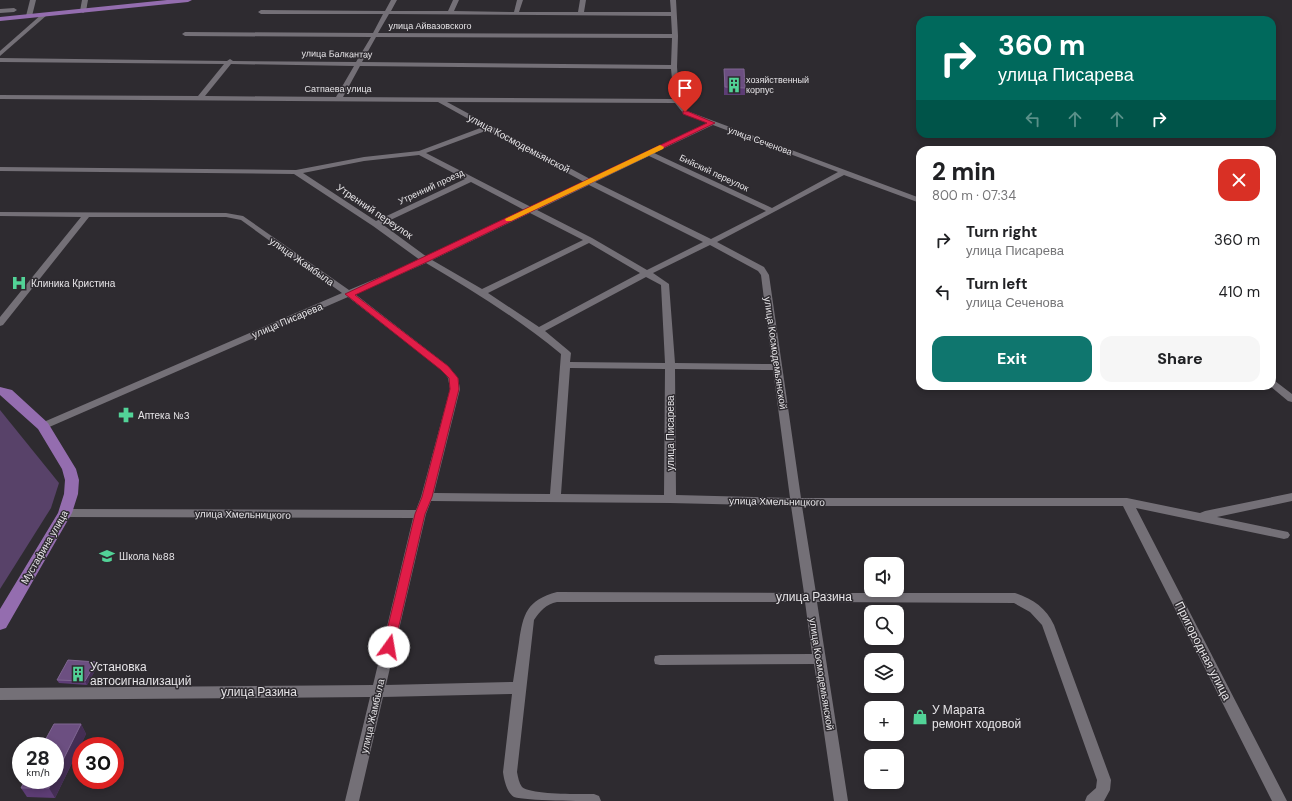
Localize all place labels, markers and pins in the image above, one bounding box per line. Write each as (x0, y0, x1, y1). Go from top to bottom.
pin (668, 71, 702, 112)
place label: хозяйственный корпус (746, 74, 809, 96)
building icon: хозяйственный корпус (725, 76, 743, 94)
hospital icon: Клиника Кристина (10, 274, 28, 292)
place label: Клиника Кристина (31, 277, 116, 290)
pharmacy icon: Аптека №3 (117, 406, 135, 424)
place label: Аптека №3 (138, 409, 190, 422)
school or university icon: Школа №88 (98, 547, 116, 565)
place label: Школа №88 (119, 550, 175, 563)
place label: Установка автосигнализаций (90, 659, 191, 689)
building icon: Установка автосигнализаций (69, 665, 87, 683)
place label: У Марата ремонт ходовой (932, 702, 1021, 732)
shop icon: У Марата ремонт ходовой (911, 708, 929, 726)

